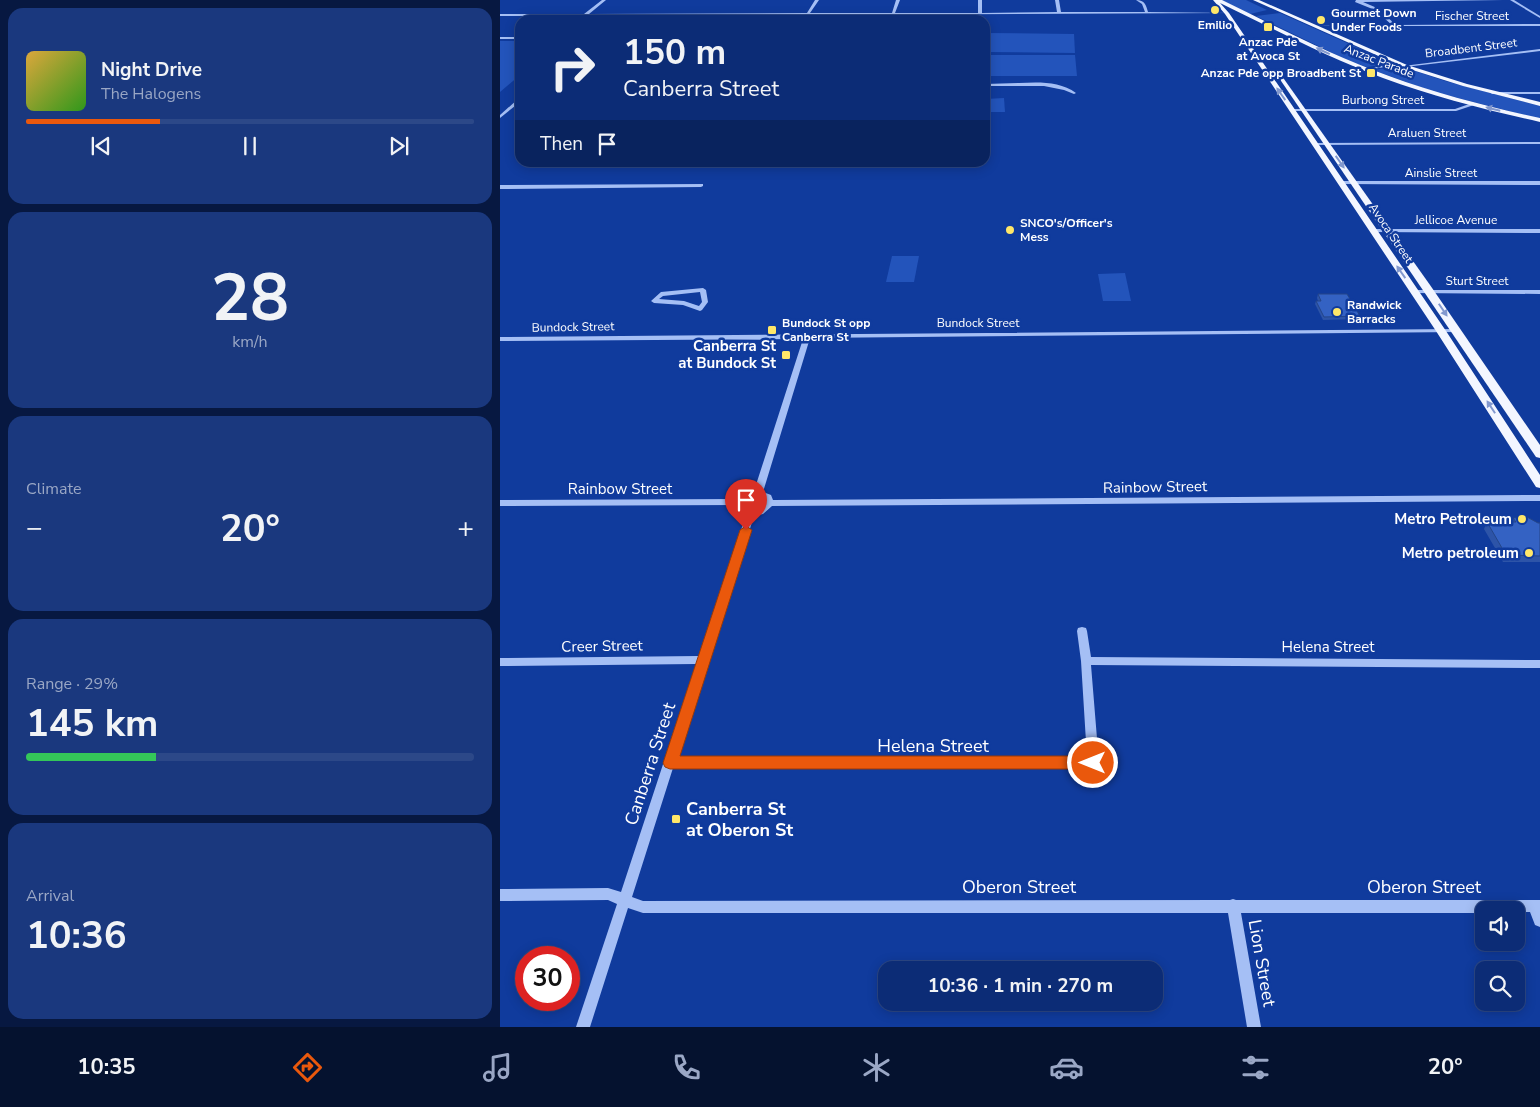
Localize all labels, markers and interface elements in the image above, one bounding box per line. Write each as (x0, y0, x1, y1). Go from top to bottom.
marker: Emilio (1209, 4, 1221, 16)
place label: Gourmet Down Under Foods (1331, 5, 1416, 35)
street label: Fischer Street (1435, 8, 1510, 24)
marker: Gourmet Down Under Foods (1315, 14, 1327, 26)
place label: Emilio (1198, 17, 1232, 33)
marker: Anzac Pde at Avoca St (1262, 21, 1274, 33)
text: 150 m (623, 29, 726, 76)
place label: Anzac Pde at Avoca St (1236, 34, 1300, 64)
street label: Broadbent Street (1424, 34, 1519, 62)
icon: right (540, 35, 605, 100)
street label: Anzac Parade (1342, 40, 1416, 82)
one-way arrow (1316, 46, 1330, 54)
text: Night Drive (101, 57, 202, 83)
place label: Anzac Pde opp Broadbent St (1201, 65, 1361, 81)
marker: Anzac Pde opp Broadbent St (1365, 67, 1377, 79)
text: Canberra Street (623, 74, 779, 104)
text: The Halogens (101, 83, 201, 105)
one-way arrow (1276, 87, 1286, 100)
street label: Burbong Street (1342, 92, 1425, 108)
one-way arrow (1485, 105, 1500, 113)
street label: Araluen Street (1388, 125, 1467, 141)
icon: arrive (593, 130, 621, 158)
text: Then (540, 131, 583, 157)
icon: previous (87, 132, 115, 160)
icon: pause (236, 132, 264, 160)
icon: next (385, 132, 413, 160)
one-way arrow (1335, 155, 1345, 169)
street label: Ainslie Street (1405, 165, 1478, 181)
street label: Avoca Street (1365, 200, 1417, 267)
street label: Jellicoe Avenue (1414, 212, 1497, 228)
place label: SNCO's/Officer's Mess (1020, 215, 1113, 245)
marker: SNCO's/Officer's Mess (1004, 224, 1016, 236)
text: 28 (211, 254, 289, 343)
one-way arrow (1396, 265, 1406, 279)
street label: Sturt Street (1446, 273, 1509, 289)
place label: Randwick Barracks (1347, 297, 1402, 327)
one-way arrow (1438, 303, 1448, 317)
marker: Randwick Barracks (1331, 306, 1343, 318)
place label: Bundock St opp Canberra St (782, 315, 870, 345)
street label: Bundock Street (937, 315, 1020, 331)
street label: Bundock Street (532, 318, 615, 336)
marker: Bundock St opp Canberra St (766, 324, 778, 336)
text: km/h (232, 331, 268, 353)
place label: Canberra St at Bundock St (678, 336, 776, 373)
marker: Canberra St at Bundock St (780, 349, 792, 361)
one-way arrow (1486, 401, 1496, 414)
street label: Rainbow Street (1103, 476, 1208, 498)
text: Climate (26, 478, 81, 500)
street label: Rainbow Street (568, 479, 673, 499)
pin (725, 479, 767, 530)
icon: arrive (732, 486, 760, 514)
text: 20° (220, 503, 280, 554)
text: − (26, 509, 43, 547)
text: + (457, 509, 474, 547)
place label: Metro Petroleum (1394, 509, 1512, 529)
marker: Metro Petroleum (1516, 513, 1528, 525)
place label: Metro petroleum (1402, 543, 1519, 563)
marker: Metro petroleum (1523, 547, 1535, 559)
street label: Creer Street (561, 635, 644, 657)
street label: Helena Street (1282, 637, 1375, 657)
text: Range · 29% (26, 673, 118, 695)
text: 145 km (26, 698, 158, 749)
street label: Canberra Street (619, 699, 681, 828)
street label: Helena Street (877, 734, 989, 758)
position arrow (1066, 736, 1118, 788)
place label: Canberra St at Oberon St (686, 797, 793, 842)
marker: Canberra St at Oberon St (670, 813, 682, 825)
street label: Oberon Street (962, 875, 1077, 899)
street label: Oberon Street (1367, 875, 1482, 899)
text: Arrival (26, 885, 74, 907)
map controls (1475, 901, 1525, 1011)
button: sound (1475, 901, 1525, 951)
text: 10:36 (26, 910, 127, 961)
street label: Lion Street (1243, 918, 1282, 1009)
speed limit sign: 30 (515, 946, 580, 1011)
button: search (1475, 961, 1525, 1011)
text: 10:36 · 1 min · 270 m (928, 973, 1113, 999)
icon: directions (290, 1050, 325, 1085)
icon: music (480, 1050, 515, 1085)
icon: phone (669, 1050, 704, 1085)
icon: climate (859, 1050, 894, 1085)
icon: car (1049, 1050, 1084, 1085)
icon: filters (1238, 1050, 1273, 1085)
text: 10:35 (77, 1052, 136, 1082)
text: 20° (1428, 1052, 1463, 1082)

